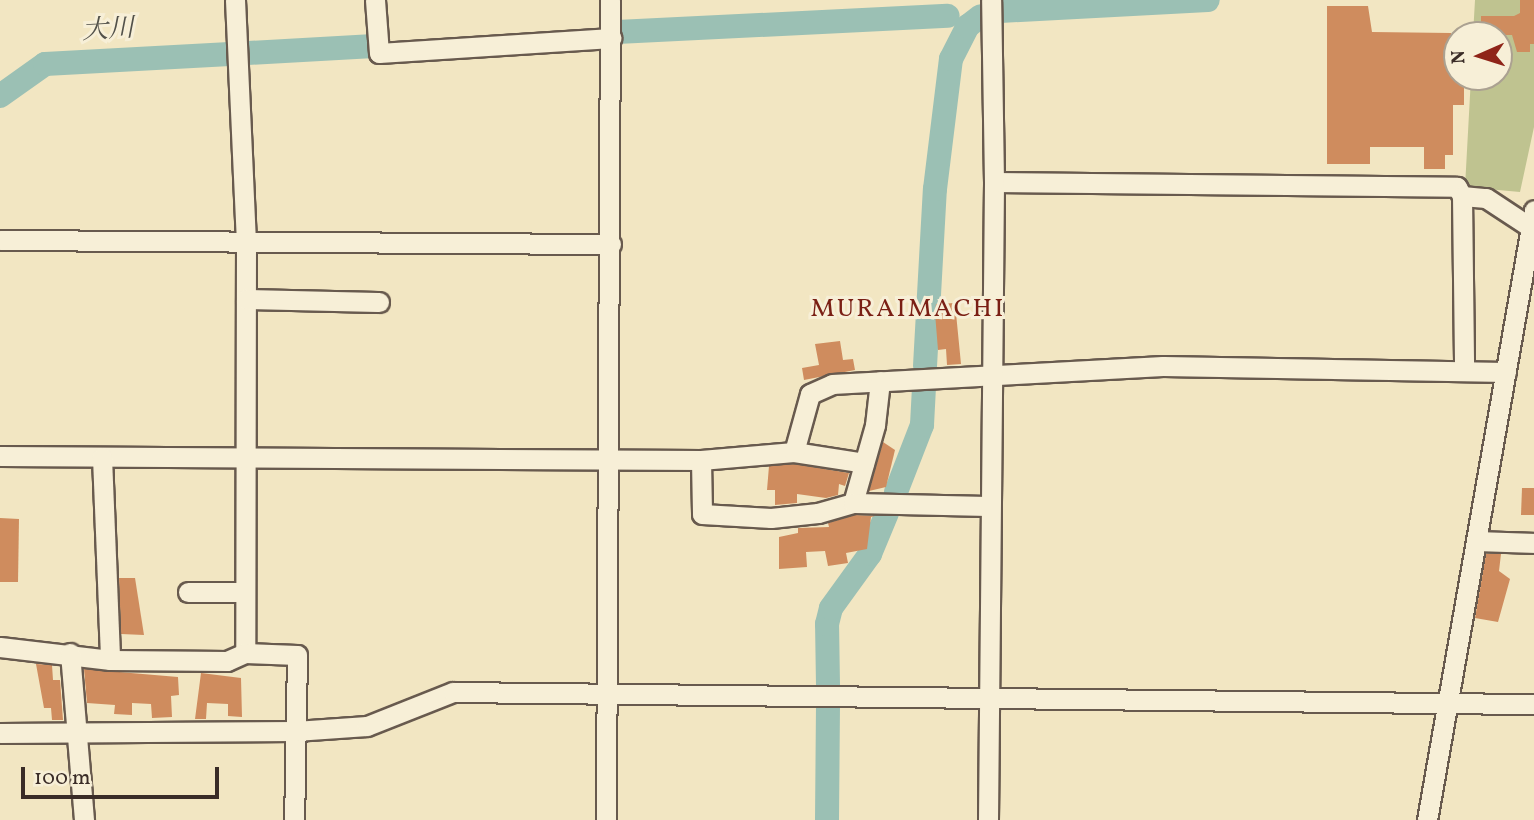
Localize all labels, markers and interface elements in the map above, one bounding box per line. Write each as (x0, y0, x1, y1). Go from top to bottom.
water label: 大川 (81, 14, 135, 48)
north arrow (1443, 21, 1513, 91)
text: N (1446, 49, 1472, 65)
district label: MURAIMACHI (812, 294, 1004, 326)
scale bar (24, 754, 222, 798)
text: 100 m (34, 764, 91, 793)

